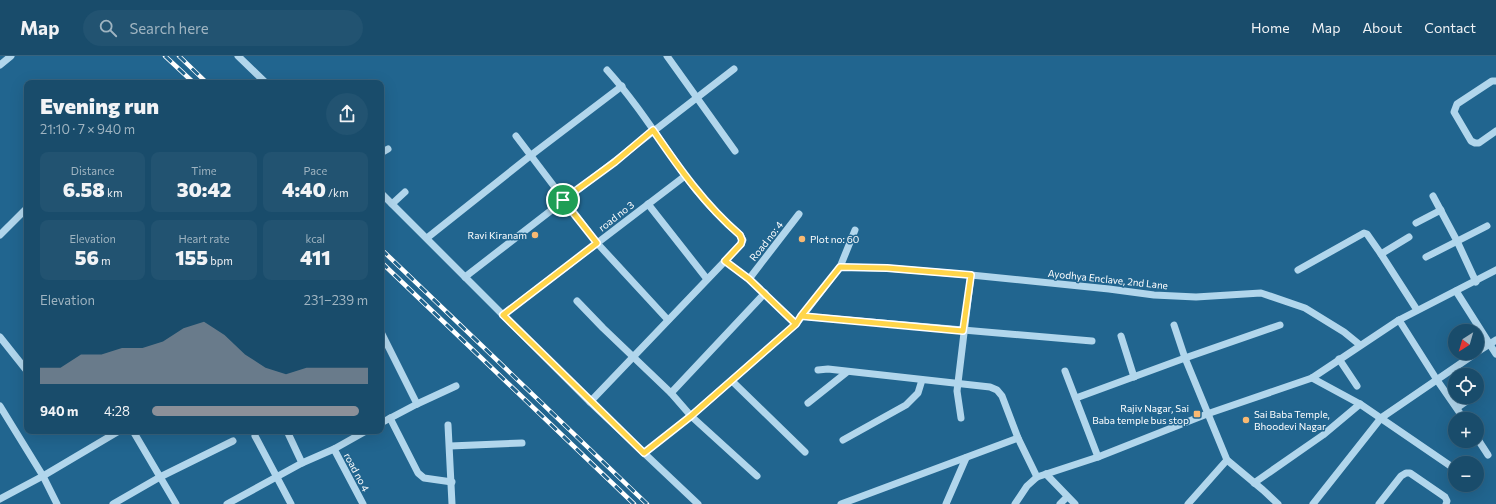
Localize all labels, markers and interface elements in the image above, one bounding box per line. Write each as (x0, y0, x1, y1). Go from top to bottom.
search box (83, 10, 363, 46)
text: Map (20, 16, 59, 39)
icon: search (97, 17, 119, 39)
text: Search here (129, 19, 209, 37)
text: Home (1251, 19, 1290, 36)
text: Map (1312, 19, 1340, 36)
text: About (1362, 19, 1402, 36)
text: Contact (1424, 19, 1476, 36)
text: Evening run (40, 92, 159, 119)
button: share (326, 93, 368, 135)
text: 21:10 · 7 × 940 m (40, 121, 135, 137)
text: Distance (71, 164, 115, 177)
text: Time (191, 164, 217, 177)
text: Pace (303, 164, 327, 177)
text: 6.58 (63, 177, 105, 201)
text: 30:42 (177, 177, 231, 201)
text: 4:40 (282, 177, 326, 201)
pin (546, 183, 580, 217)
text: km (105, 186, 123, 199)
text: /km (326, 186, 349, 199)
icon: arrive (552, 189, 574, 211)
street label: road no 3 (596, 198, 636, 234)
street label: Road no: 4 (747, 219, 785, 263)
place label: Ravi Kiranam (468, 229, 527, 241)
marker: Ravi Kiranam (530, 230, 540, 240)
text: Elevation (69, 232, 116, 245)
text: Heart rate (178, 232, 230, 245)
text: kcal (305, 232, 325, 245)
place label: Plot no: 60 (810, 233, 859, 245)
marker: Plot no: 60 (797, 234, 807, 244)
text: 56 (75, 245, 99, 269)
text: 155 (175, 245, 208, 269)
text: 411 (300, 245, 331, 269)
text: m (99, 254, 111, 267)
text: bpm (208, 254, 233, 267)
street label: Ayodhya Enclave, 2nd Lane (1047, 267, 1169, 291)
text: Elevation (40, 292, 95, 308)
text: 231–239 m (304, 292, 368, 308)
north arrow (1448, 324, 1484, 360)
map controls (1448, 324, 1484, 492)
button: locate (1448, 368, 1484, 404)
place label: Rajiv Nagar, Sai Baba temple bus stop (1092, 402, 1189, 426)
text: 940 m (40, 403, 78, 419)
text: 4:28 (104, 403, 130, 419)
place label: Sai Baba Temple, Bhoodevi Nagar (1254, 408, 1330, 432)
marker: Rajiv Nagar, Sai Baba temple bus stop (1192, 409, 1202, 419)
button: + (1448, 412, 1484, 448)
marker: Sai Baba Temple, Bhoodevi Nagar (1241, 415, 1251, 425)
street label: road no 4 (342, 450, 372, 494)
button: − (1448, 456, 1484, 492)

